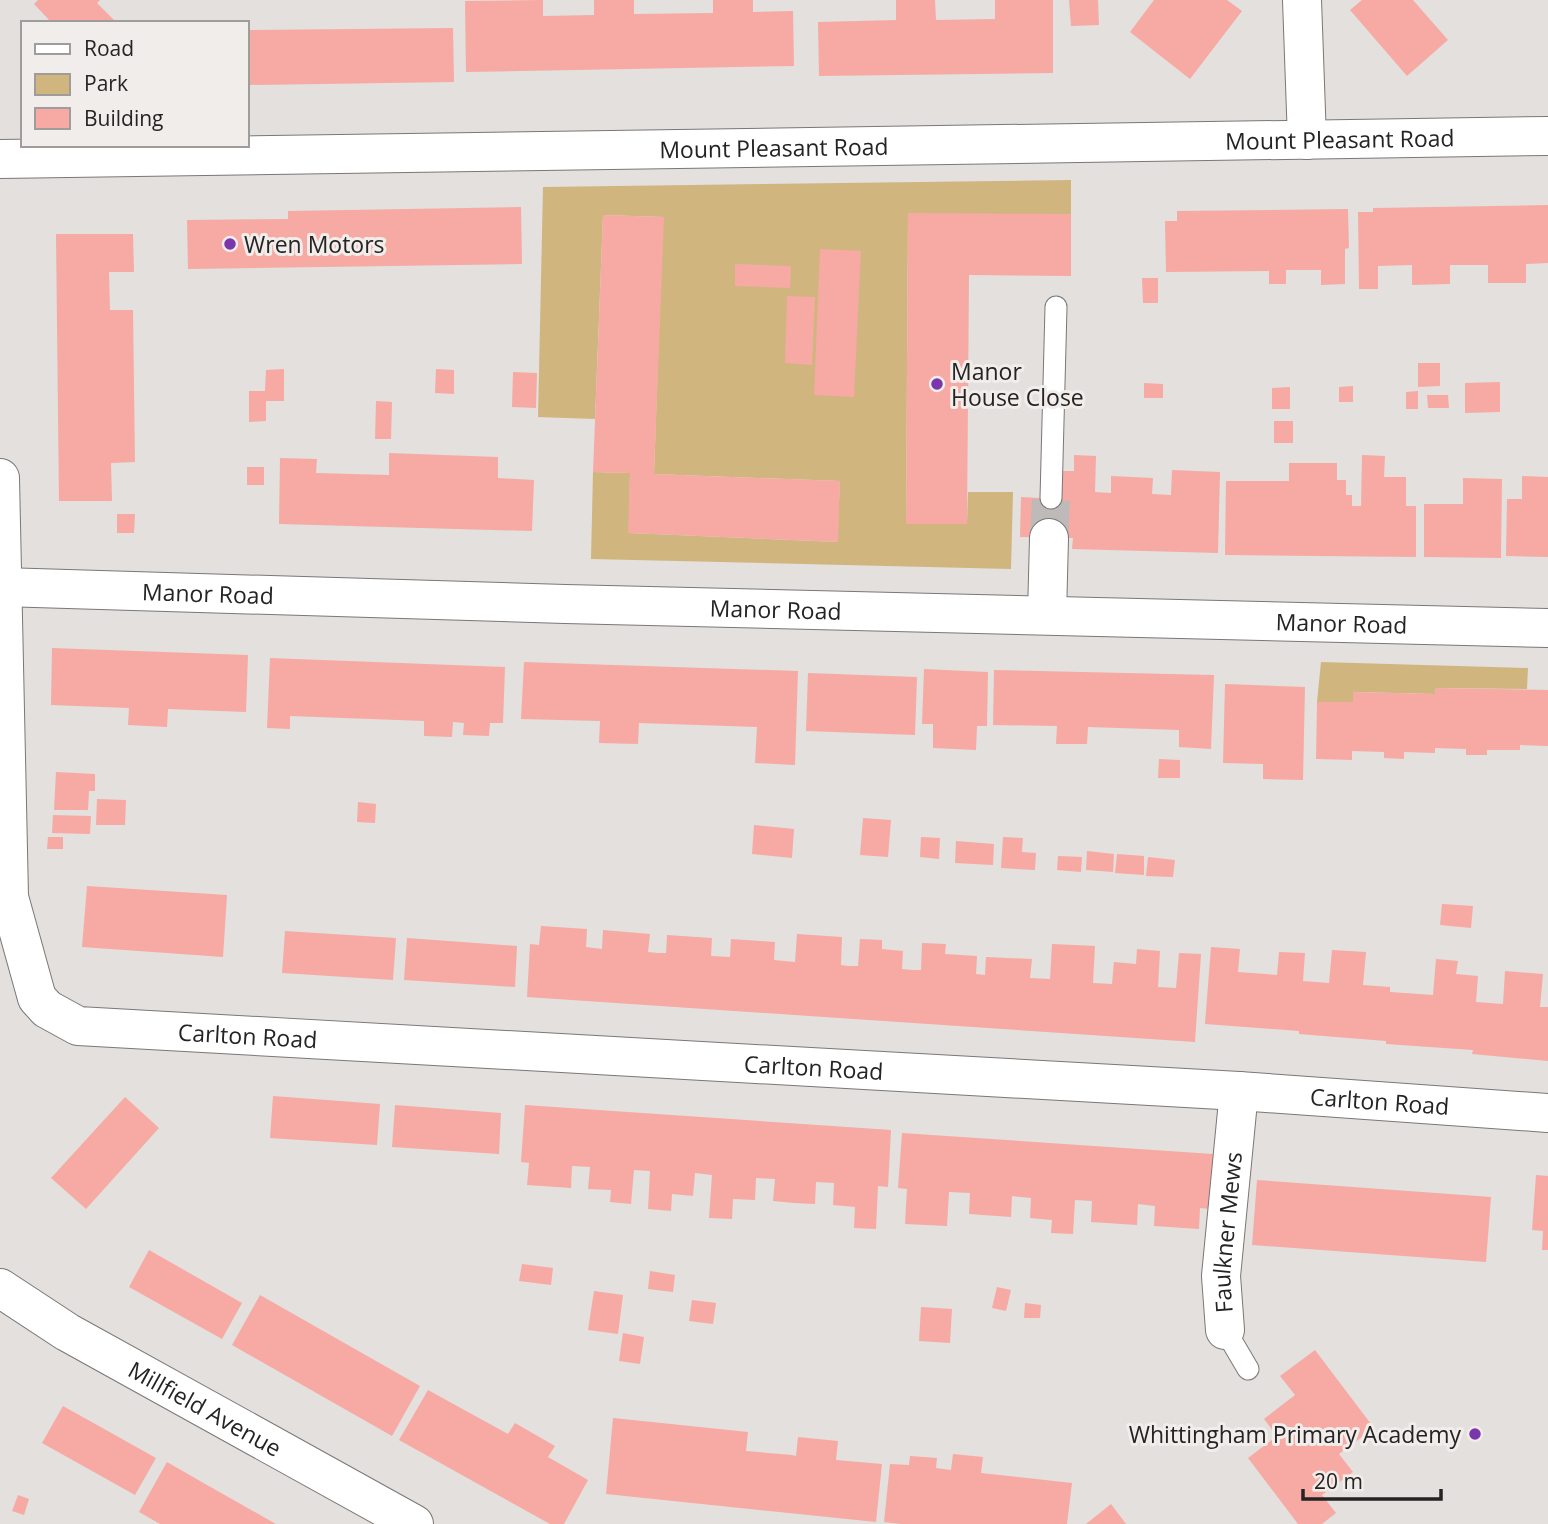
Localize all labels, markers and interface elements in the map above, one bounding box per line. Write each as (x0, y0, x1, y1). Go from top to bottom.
legend (21, 21, 248, 147)
text: Road (84, 34, 134, 62)
text: Park (84, 69, 128, 97)
text: Building (84, 104, 163, 132)
street label: Mount Pleasant Road (1225, 121, 1455, 157)
street label: Mount Pleasant Road (659, 130, 889, 165)
place label: Wren Motors (244, 228, 385, 260)
marker: Wren Motors (222, 236, 238, 252)
place label: Manor House Close (951, 355, 1084, 413)
marker: Manor House Close (929, 376, 945, 392)
street label: Manor Road (142, 575, 274, 611)
street label: Manor Road (709, 592, 842, 627)
street label: Manor Road (1275, 605, 1408, 641)
street label: Carlton Road (177, 1016, 318, 1055)
street label: Carlton Road (743, 1047, 884, 1087)
street label: Carlton Road (1309, 1080, 1450, 1122)
street label: Faulkner Mews (1205, 1150, 1249, 1314)
street label: Millfield Avenue (123, 1353, 287, 1464)
place label: Whittingham Primary Academy (1129, 1418, 1461, 1450)
marker: Whittingham Primary Academy (1467, 1426, 1483, 1442)
scale bar (1303, 1458, 1441, 1502)
text: 20 m (1314, 1467, 1363, 1495)

